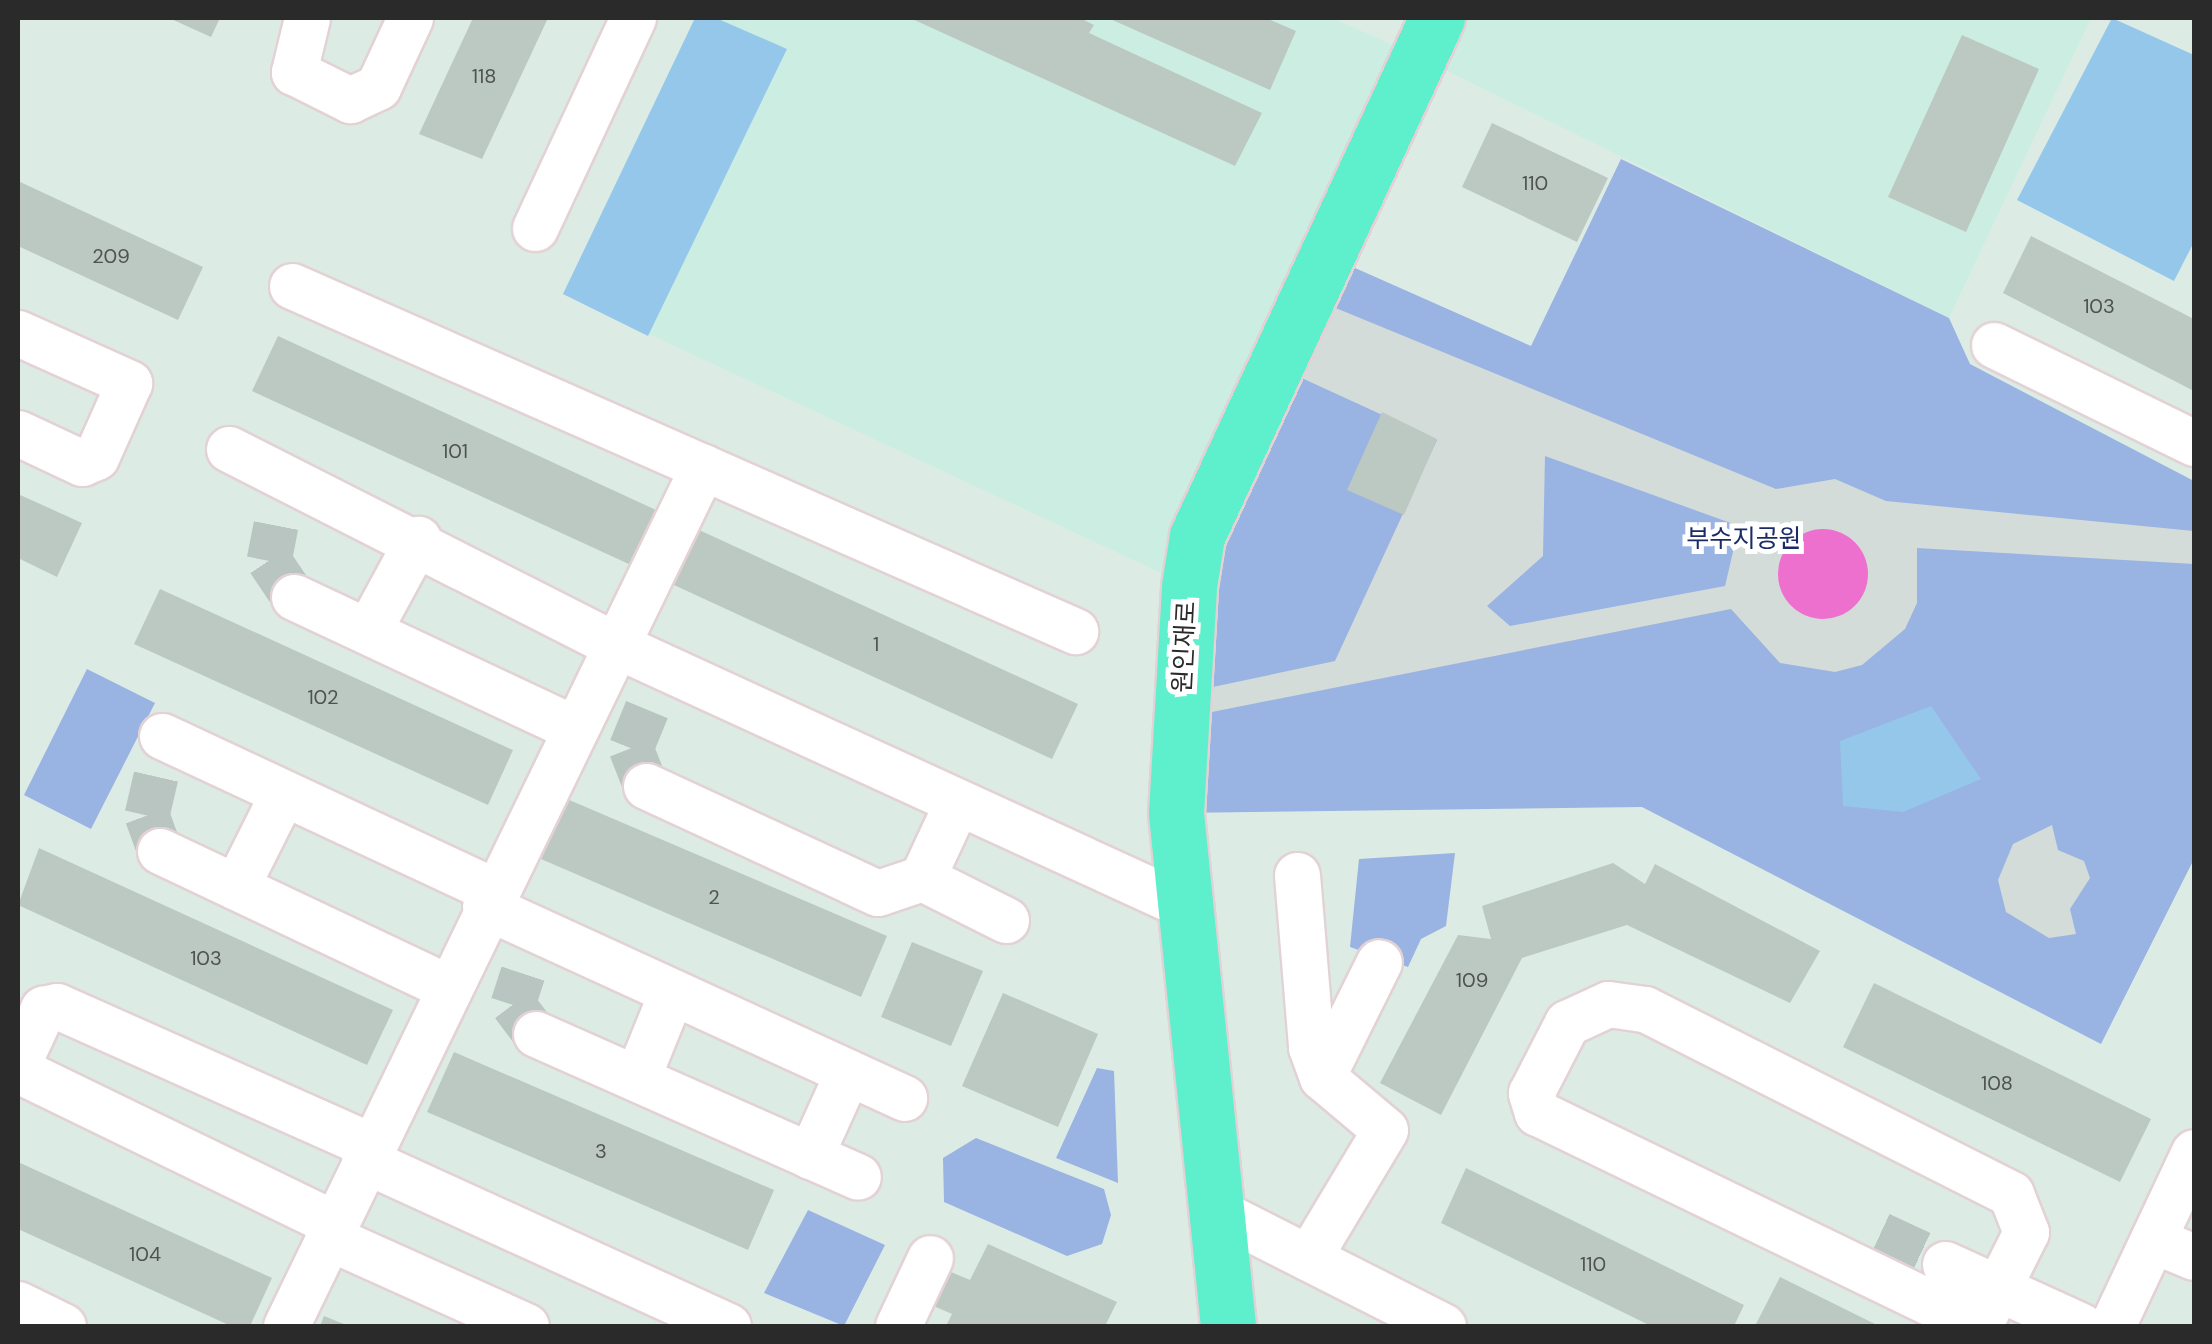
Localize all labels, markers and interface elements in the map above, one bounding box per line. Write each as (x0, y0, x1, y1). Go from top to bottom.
house number: 118 (472, 64, 496, 88)
house number: 110 (1522, 171, 1548, 195)
house number: 209 (92, 244, 130, 268)
house number: 103 (2083, 294, 2115, 318)
house number: 101 (442, 439, 468, 463)
park label: 부수지공원 (1687, 524, 1801, 554)
street label: 원인재로 (1168, 600, 1202, 694)
house number: 1 (873, 632, 879, 656)
house number: 102 (307, 685, 339, 709)
house number: 2 (708, 885, 720, 909)
house number: 103 (190, 946, 222, 970)
house number: 109 (1456, 968, 1488, 992)
house number: 108 (1981, 1071, 2013, 1095)
house number: 3 (595, 1139, 607, 1163)
house number: 104 (129, 1242, 161, 1266)
house number: 110 (1580, 1252, 1606, 1276)

